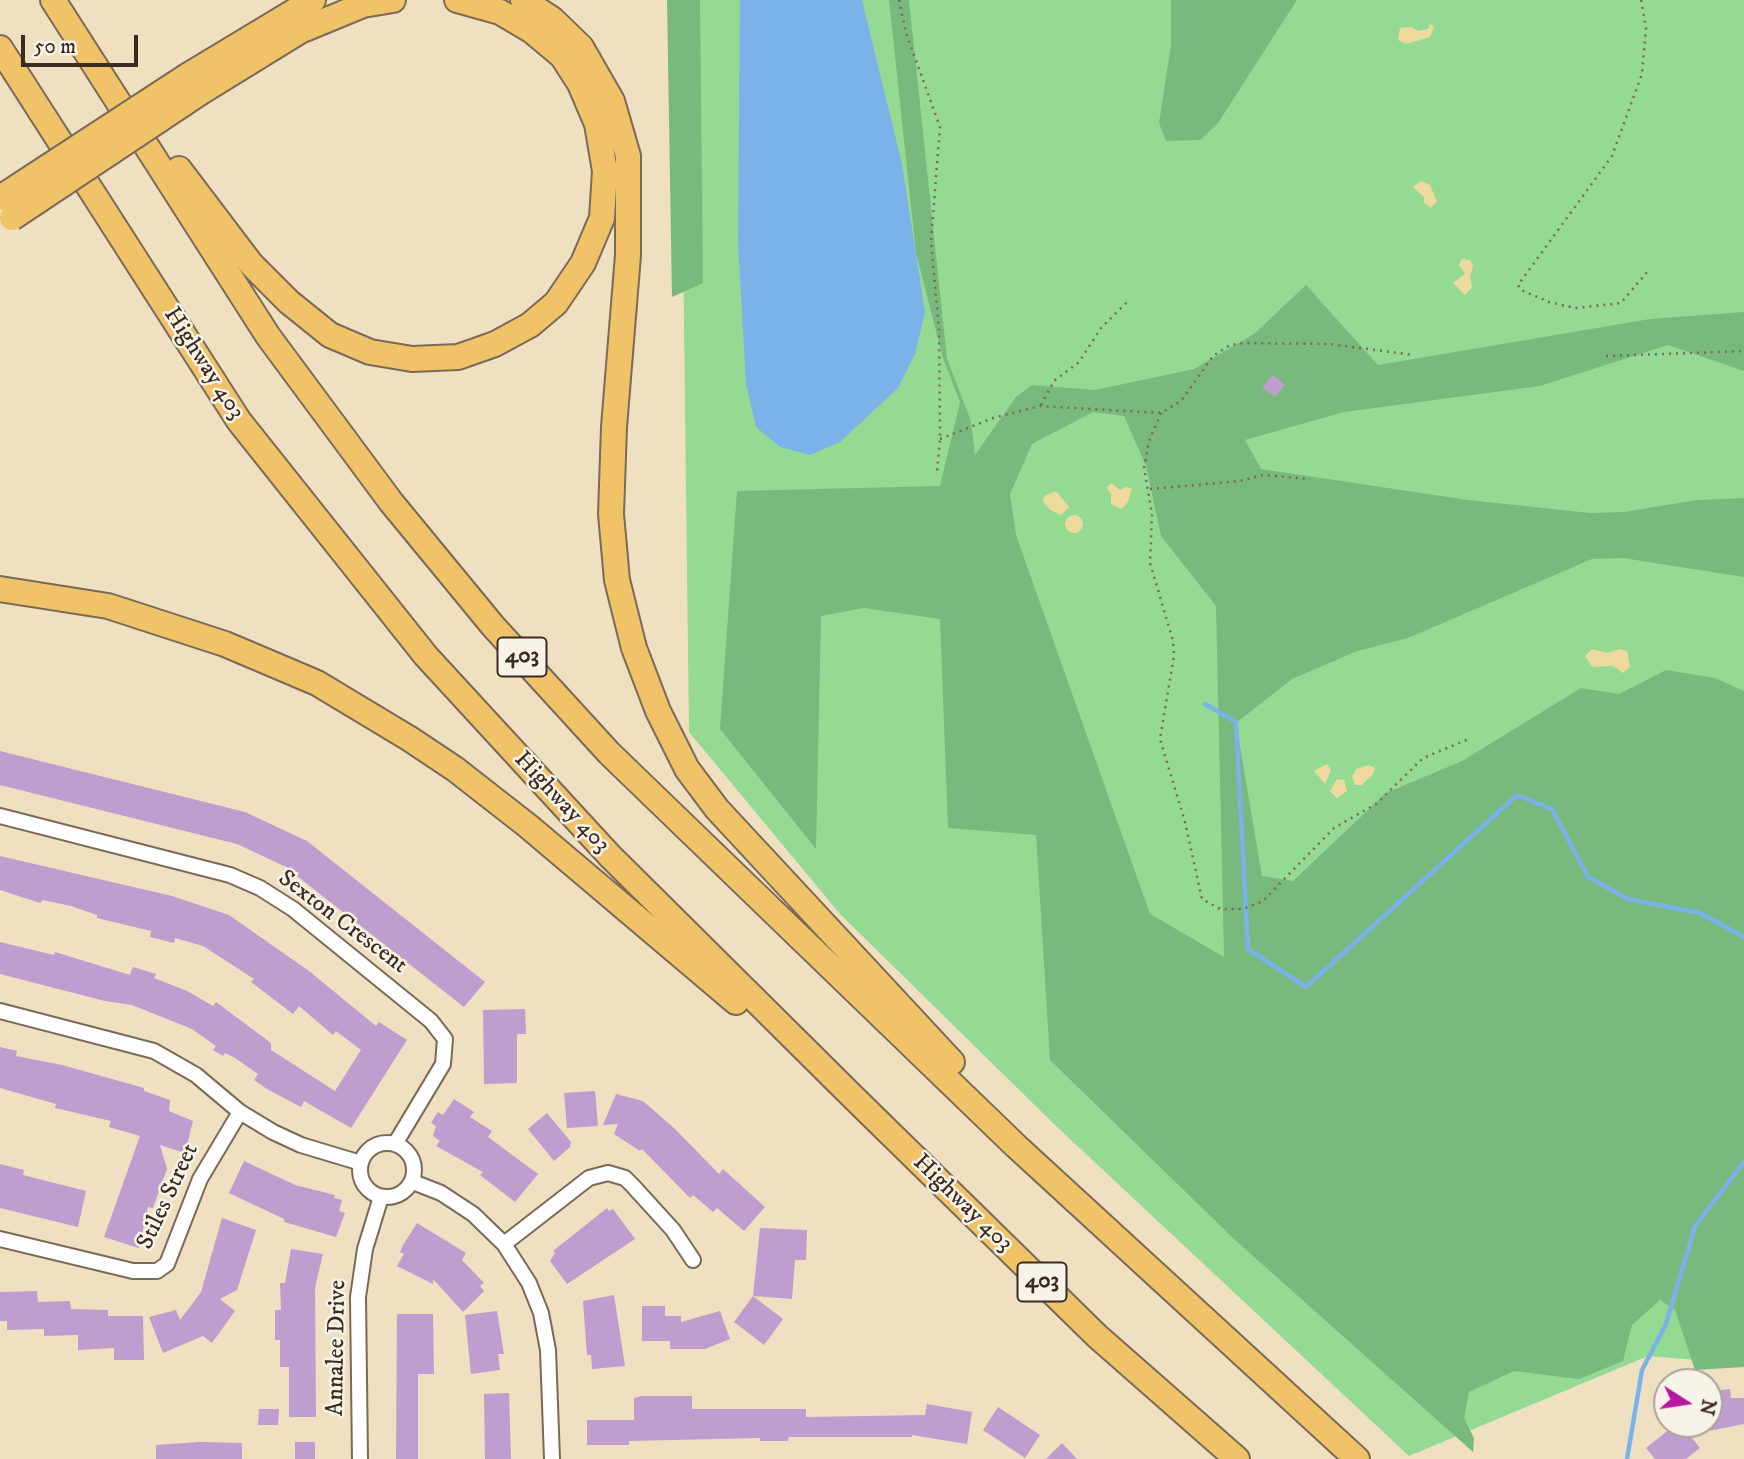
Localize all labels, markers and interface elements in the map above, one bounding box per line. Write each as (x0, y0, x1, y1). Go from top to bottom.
scale bar (24, 21, 142, 65)
text: 50 m (34, 34, 76, 60)
street label: Highway 403 (156, 302, 250, 426)
road number: 403 (498, 638, 546, 677)
street label: Highway 403 (507, 746, 615, 860)
street label: Sexton Crescent (272, 865, 412, 981)
street label: Stiles Street (132, 1140, 206, 1254)
street label: Highway 403 (906, 1149, 1018, 1259)
road number: 403 (1018, 1262, 1066, 1302)
street label: Annalee Drive (322, 1280, 354, 1416)
north arrow (1653, 1368, 1723, 1438)
text: N (1694, 1397, 1720, 1417)

